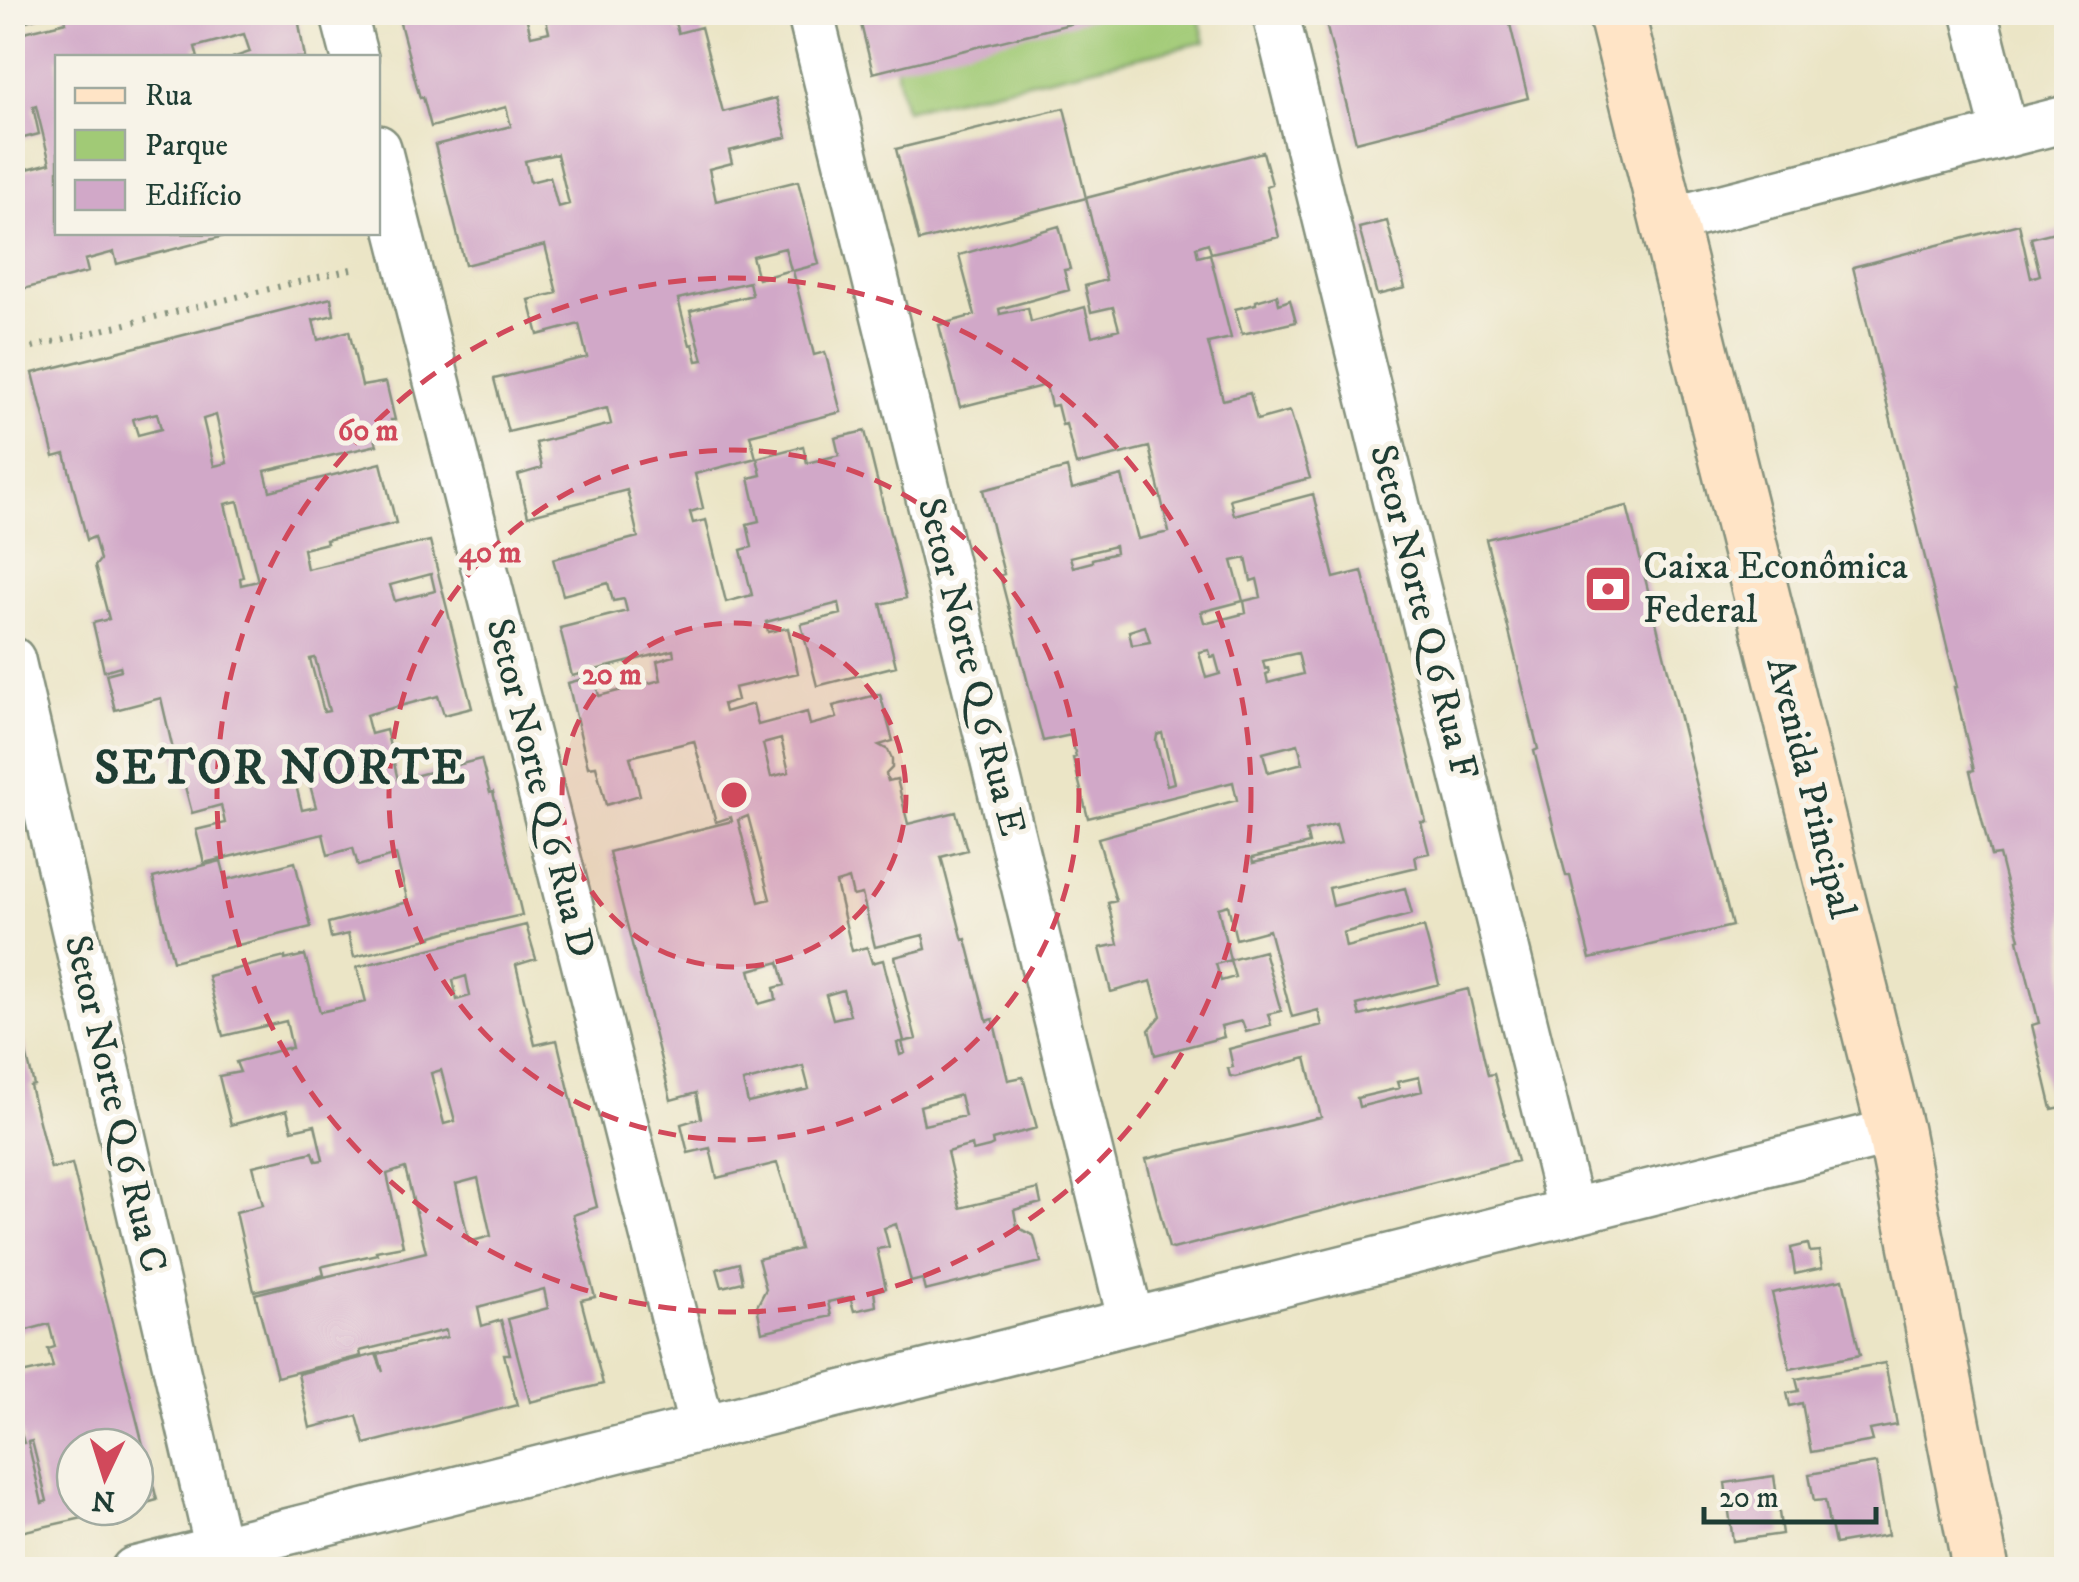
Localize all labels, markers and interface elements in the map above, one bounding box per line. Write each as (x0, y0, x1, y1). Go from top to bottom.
legend (55, 55, 380, 235)
text: Rua (145, 78, 192, 115)
text: Parque (145, 128, 228, 165)
text: Edifício (145, 178, 241, 215)
text: 60 m (338, 413, 399, 450)
street label: Setor Norte Q 6 Rua F (1358, 440, 1488, 784)
street label: Setor Norte Q 6 Rua E (906, 493, 1036, 841)
text: 40 m (459, 535, 522, 572)
place label: Caixa Econômica Federal (1643, 543, 1908, 635)
bank icon: Caixa Econômica Federal (1582, 563, 1634, 615)
street label: Setor Norte Q 6 Rua D (475, 613, 605, 963)
street label: Avenida Principal (1754, 653, 1866, 924)
text: 20 m (582, 657, 642, 694)
district label: SETOR NORTE (94, 739, 468, 799)
centre of rings (716, 777, 752, 813)
street label: Setor Norte Q 6 Rua C (53, 931, 177, 1277)
north arrow (55, 1427, 155, 1527)
scale bar (1704, 1462, 1876, 1524)
text: 20 m (1719, 1480, 1779, 1517)
text: N (91, 1482, 116, 1519)

